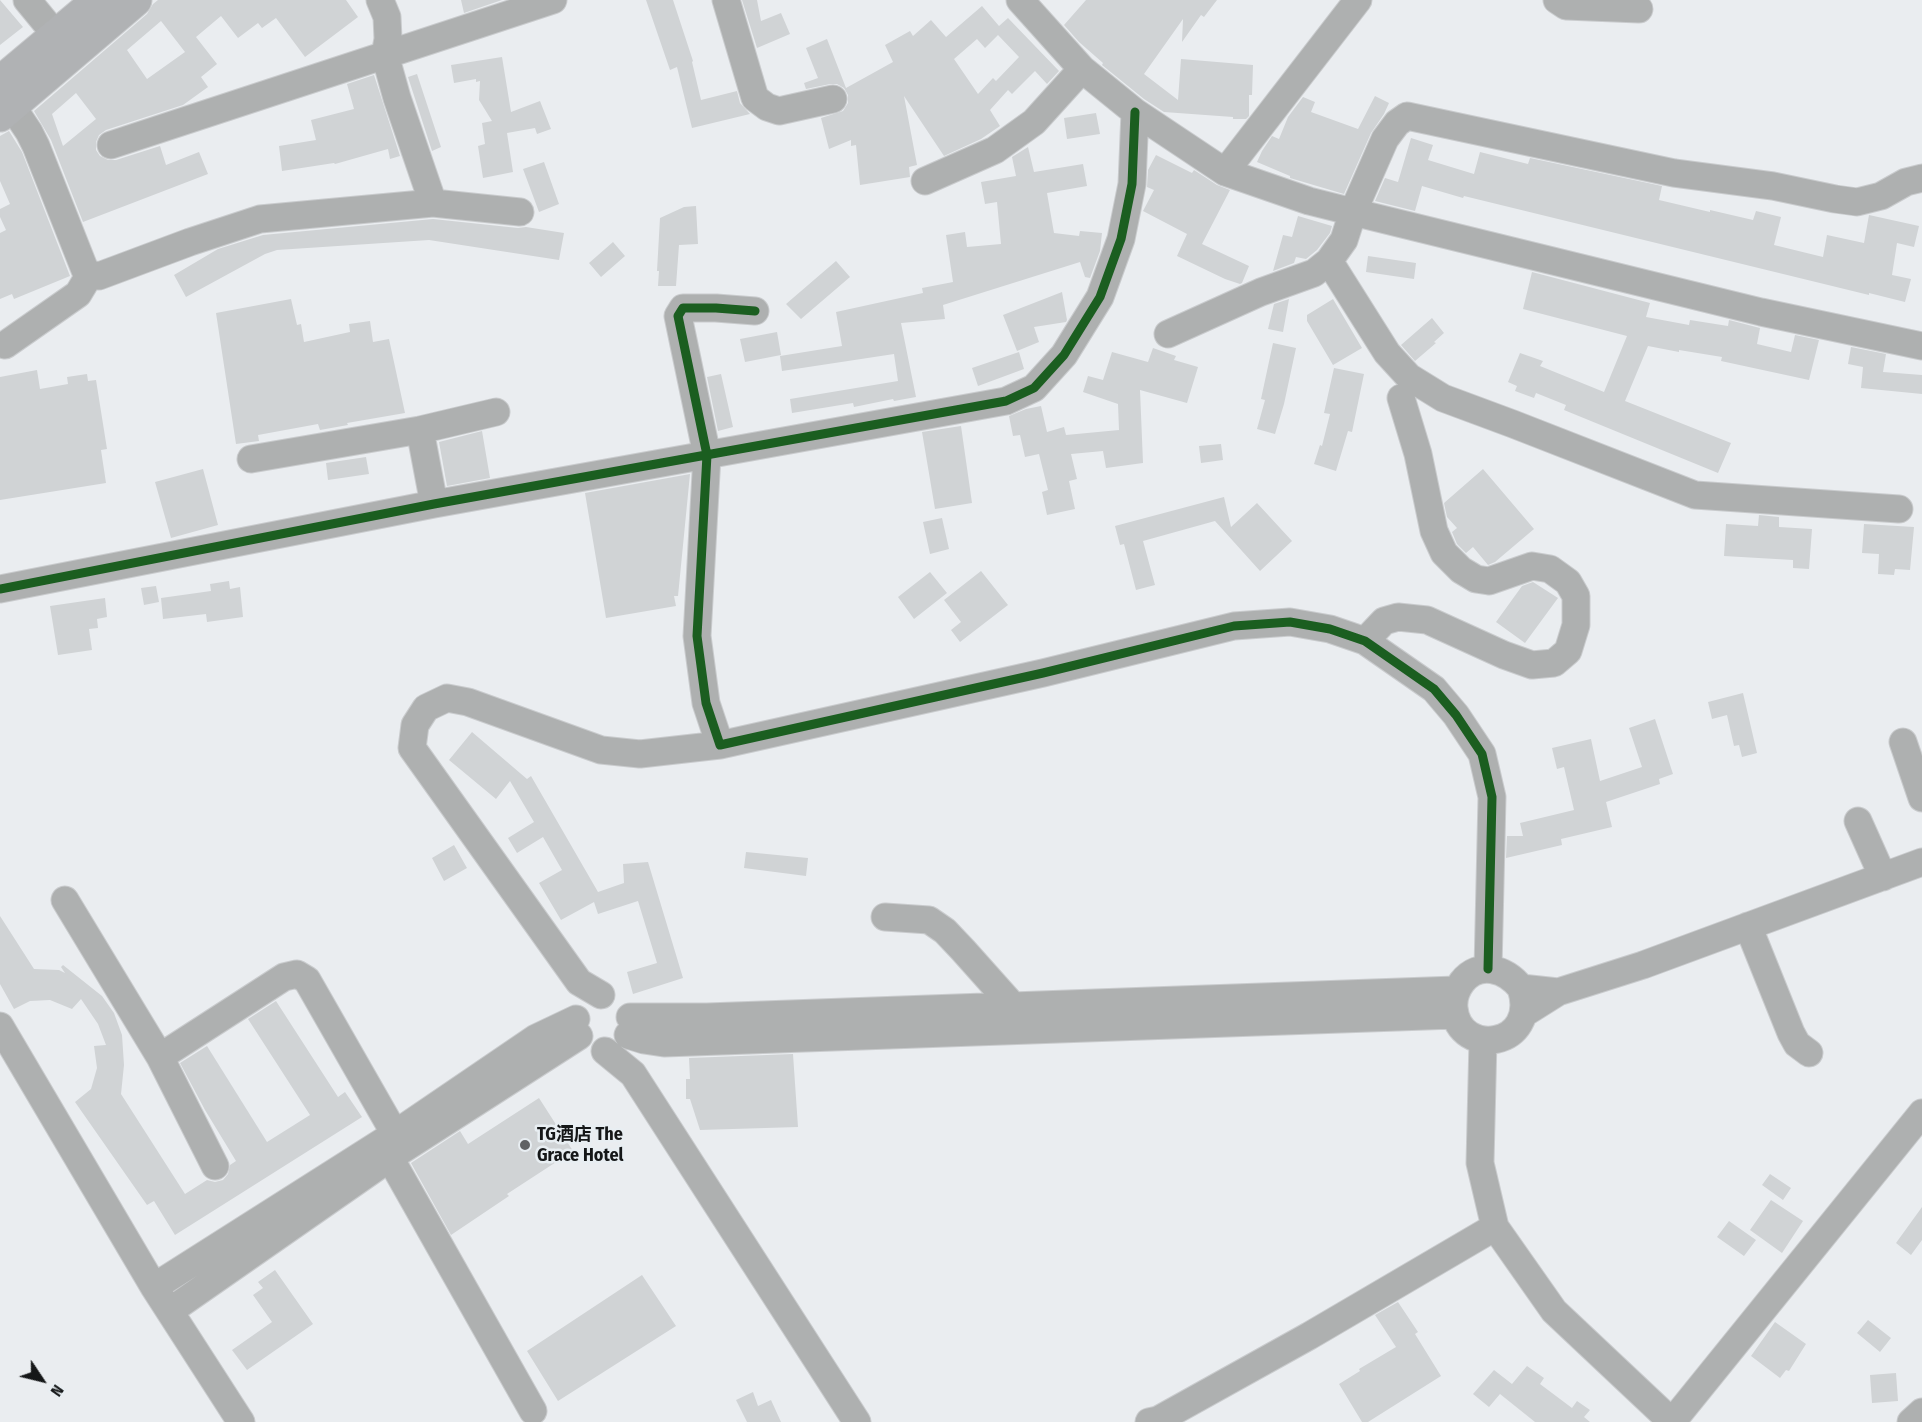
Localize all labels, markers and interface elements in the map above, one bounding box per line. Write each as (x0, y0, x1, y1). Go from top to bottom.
place label: TG酒店 The Grace Hotel (537, 1124, 623, 1166)
marker: TG酒店 The Grace Hotel (518, 1138, 532, 1152)
north arrow (12, 1350, 72, 1410)
text: N (47, 1381, 68, 1400)

